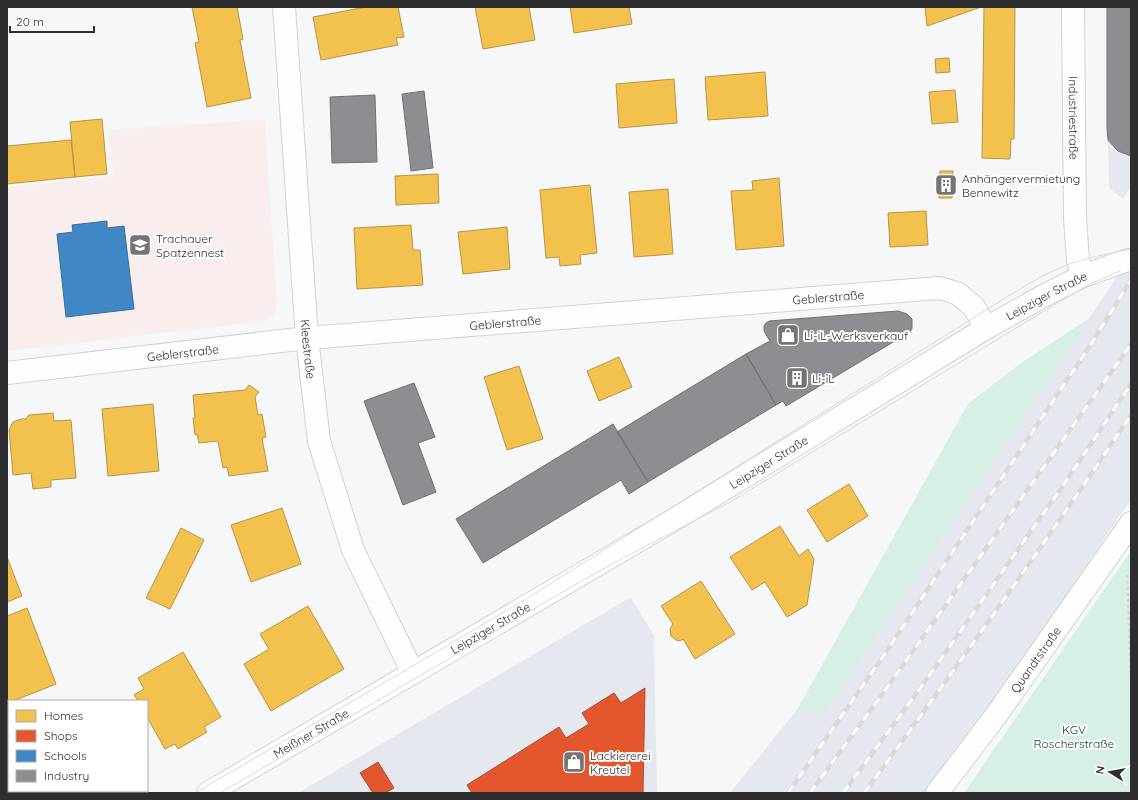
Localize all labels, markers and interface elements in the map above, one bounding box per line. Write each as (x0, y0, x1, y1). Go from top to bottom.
scale bar (10, 8, 94, 34)
text: 20 m (16, 14, 44, 29)
street label: Industriestraße (1066, 76, 1082, 160)
place label: Anhängervermietung Bennewitz (962, 171, 1080, 200)
building icon: Anhängervermietung Bennewitz (933, 172, 959, 198)
place label: Trachauer Spatzennest (156, 231, 224, 260)
school or university icon: Trachauer Spatzennest (127, 232, 153, 258)
street label: Leipziger Straße (1003, 268, 1089, 323)
street label: Geblerstraße (792, 286, 865, 307)
street label: Geblerstraße (469, 312, 542, 333)
street label: Kleestraße (298, 319, 319, 380)
shop icon: Li-iL-Werksverkauf (775, 322, 801, 348)
place label: Li-iL-Werksverkauf (804, 328, 909, 343)
street label: Geblerstraße (146, 341, 220, 364)
building icon: Li-iL (784, 365, 810, 391)
place label: Li-iL (812, 371, 835, 386)
street label: Leipziger Straße (726, 432, 811, 492)
street label: Leipziger Straße (448, 598, 533, 657)
street label: Quandtstraße (1007, 623, 1064, 695)
legend (8, 700, 148, 792)
street label: Meißner Straße (270, 705, 351, 761)
text: Homes (44, 708, 84, 723)
park label: KGV Roscherstraße (1034, 722, 1115, 751)
text: Shops (44, 728, 78, 743)
text: Schools (44, 748, 87, 763)
place label: Lackiererei Kreutel (590, 748, 650, 777)
shop icon: Lackiererei Kreutel (561, 749, 587, 775)
north arrow (1090, 752, 1130, 792)
text: N (1093, 765, 1108, 775)
text: Industry (44, 768, 89, 783)

